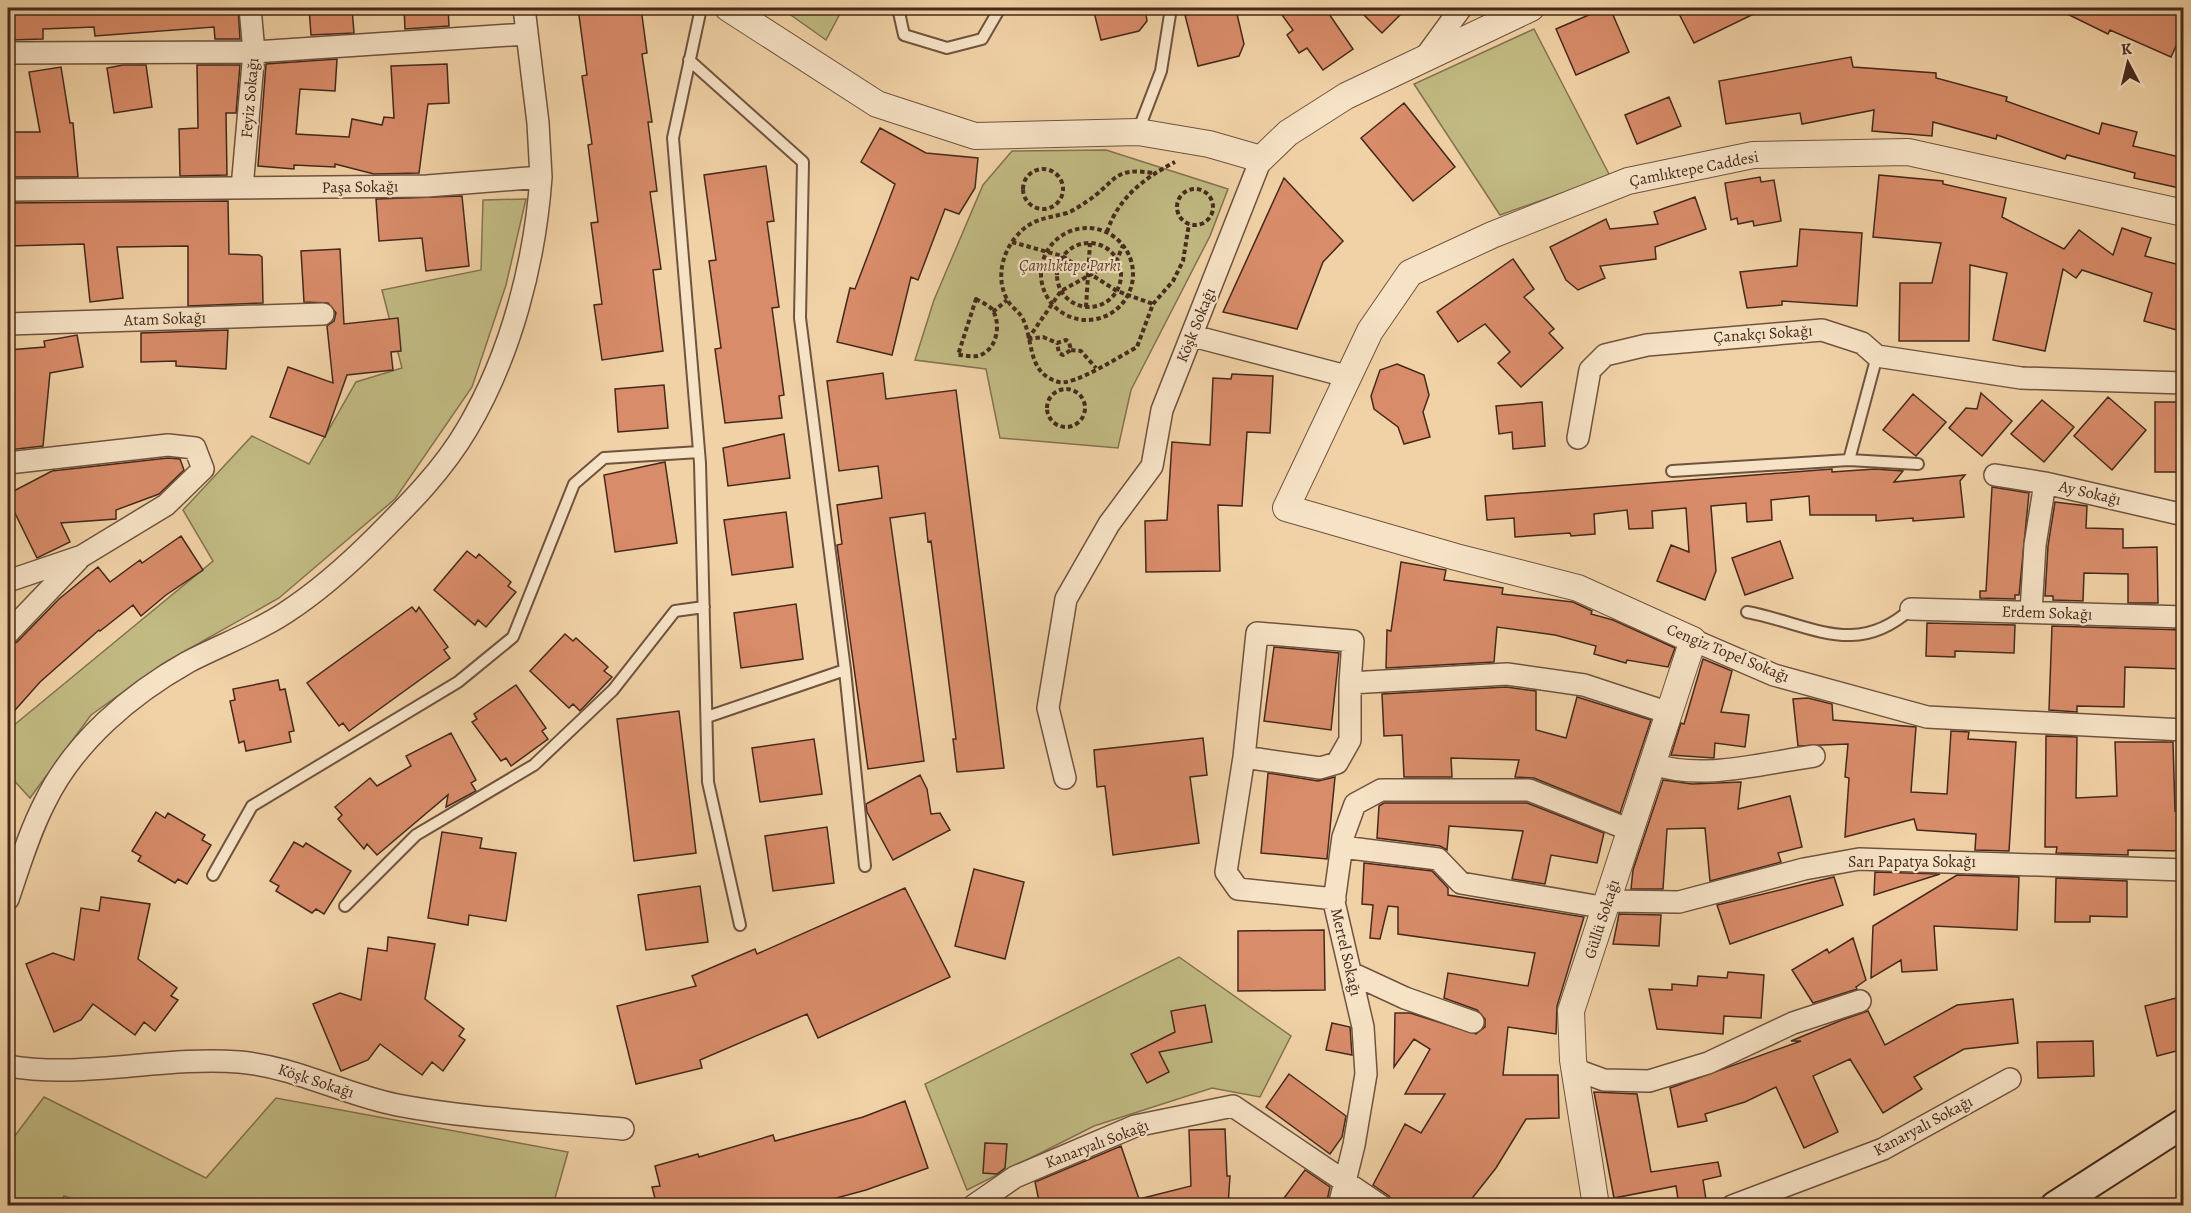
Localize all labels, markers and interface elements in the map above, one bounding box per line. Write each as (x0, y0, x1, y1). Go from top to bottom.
north arrow (2098, 33, 2158, 93)
text: K (2120, 37, 2133, 61)
street label: Feyiz Sokağı (236, 57, 264, 139)
street label: Çamlıktepe Caddesi (1628, 146, 1760, 192)
street label: Paşa Sokağı (321, 175, 399, 199)
park label: Çamlıktepe Parkı (1019, 255, 1121, 277)
street label: Köşk Sokağı (1171, 284, 1221, 366)
street label: Atam Sokağı (122, 307, 207, 331)
street label: Çanakçı Sokağı (1713, 320, 1813, 348)
street label: Ay Sokağı (2056, 475, 2123, 511)
street label: Erdem Sokağı (2001, 600, 2093, 626)
street label: Cengiz Topel Sokağı (1663, 618, 1793, 688)
street label: Sarı Papatya Sokağı (1848, 851, 1976, 873)
street label: Güllü Sokağı (1579, 876, 1625, 962)
street label: Mertel Sokağı (1325, 906, 1367, 998)
street label: Köşk Sokağı (275, 1058, 357, 1104)
street label: Kanaryalı Sokağı (1869, 1091, 1977, 1161)
street label: Kanaryalı Sokağı (1042, 1114, 1152, 1174)

